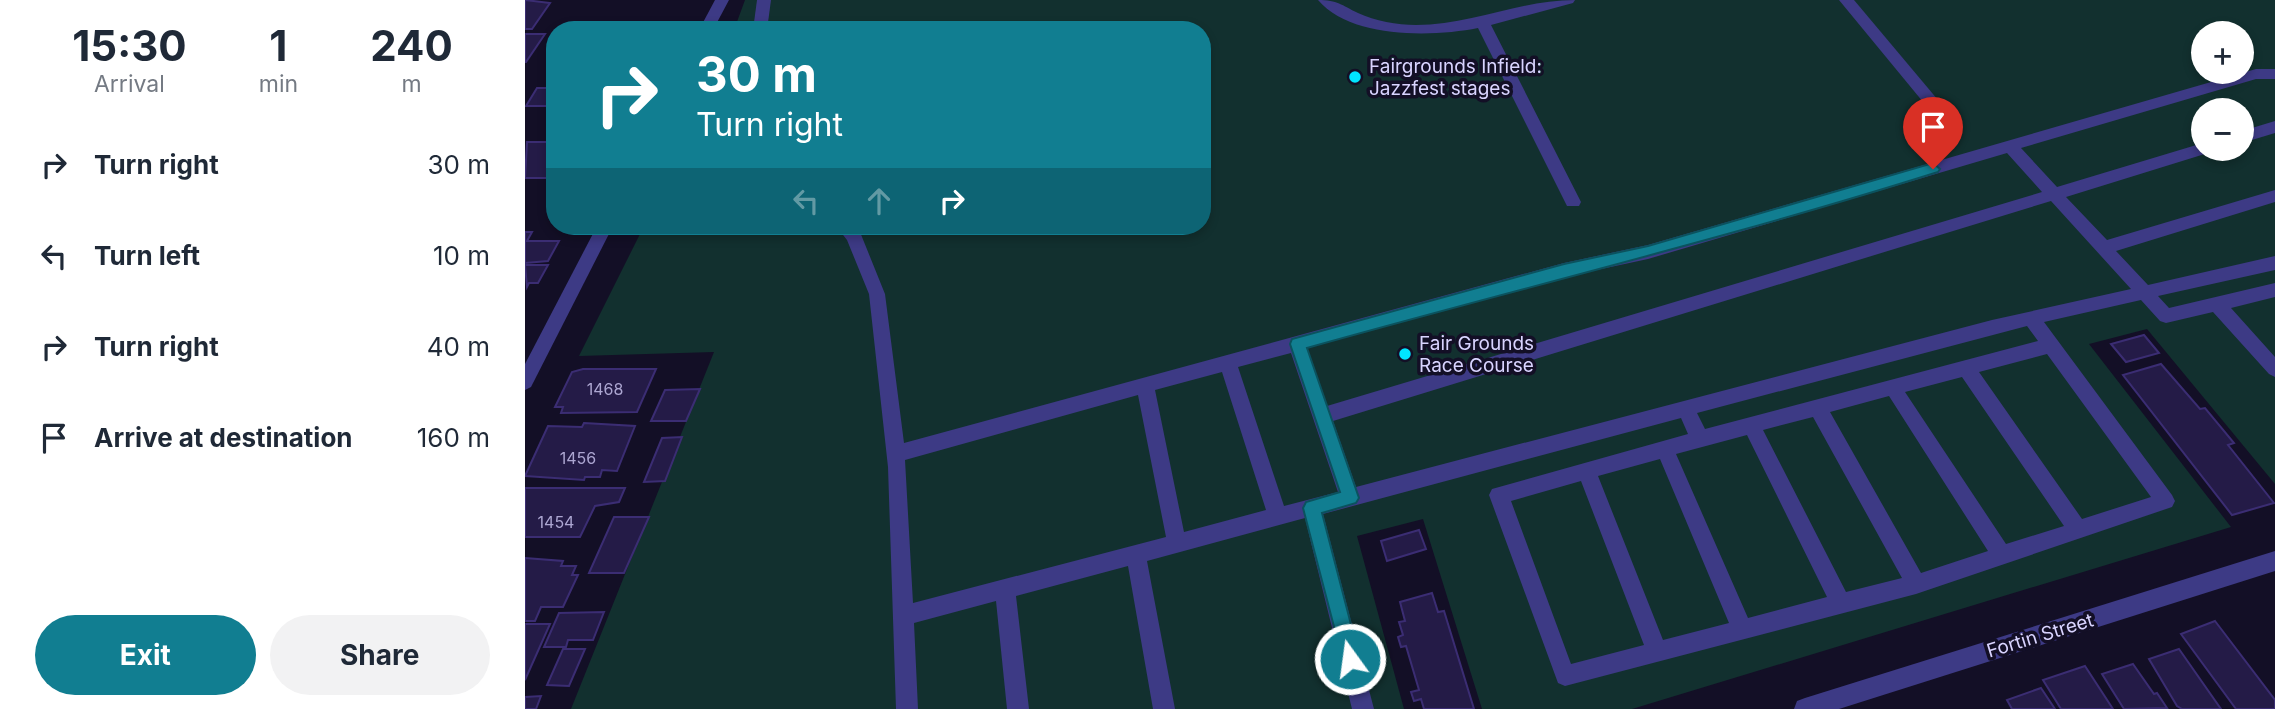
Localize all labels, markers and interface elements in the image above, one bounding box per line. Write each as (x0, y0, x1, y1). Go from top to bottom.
text: 15:30 (72, 20, 187, 71)
text: 1 (269, 20, 287, 71)
text: 240 (370, 20, 453, 71)
map controls (2191, 21, 2254, 161)
button: + (2191, 21, 2254, 84)
text: 30 m (696, 45, 817, 104)
icon: right (581, 49, 672, 140)
place label: Fairgrounds Infield: Jazzfest stages (1369, 55, 1542, 100)
marker: Fairgrounds Infield: Jazzfest stages (1347, 69, 1363, 85)
text: Arrival (94, 70, 165, 98)
text: min (259, 70, 298, 98)
text: m (401, 70, 422, 98)
pin (1903, 97, 1963, 169)
button: − (2191, 98, 2254, 161)
text: Turn right (696, 105, 843, 144)
icon: arrive (1914, 108, 1952, 146)
icon: right (35, 146, 73, 184)
text: Turn right (94, 149, 219, 180)
text: 30 m (427, 149, 490, 180)
icon: left (787, 182, 825, 220)
icon: ahead (860, 182, 898, 220)
icon: right (933, 182, 971, 220)
icon: left (35, 237, 73, 275)
text: Turn left (94, 240, 200, 271)
text: 10 m (433, 240, 490, 271)
icon: right (35, 328, 73, 366)
text: Turn right (94, 331, 219, 362)
text: 40 m (427, 331, 490, 362)
place label: Fair Grounds Race Course (1419, 332, 1534, 377)
marker: Fair Grounds Race Course (1397, 346, 1413, 362)
house number: 1468 (587, 379, 623, 399)
icon: arrive (35, 419, 73, 457)
text: Arrive at destination (94, 422, 353, 453)
text: 160 m (417, 422, 490, 453)
house number: 1456 (560, 448, 596, 468)
house number: 1454 (538, 512, 574, 532)
street label: Fortin Street (1984, 608, 2096, 663)
button: Exit (35, 615, 256, 695)
button: Share (270, 615, 490, 695)
position arrow (1313, 622, 1387, 696)

